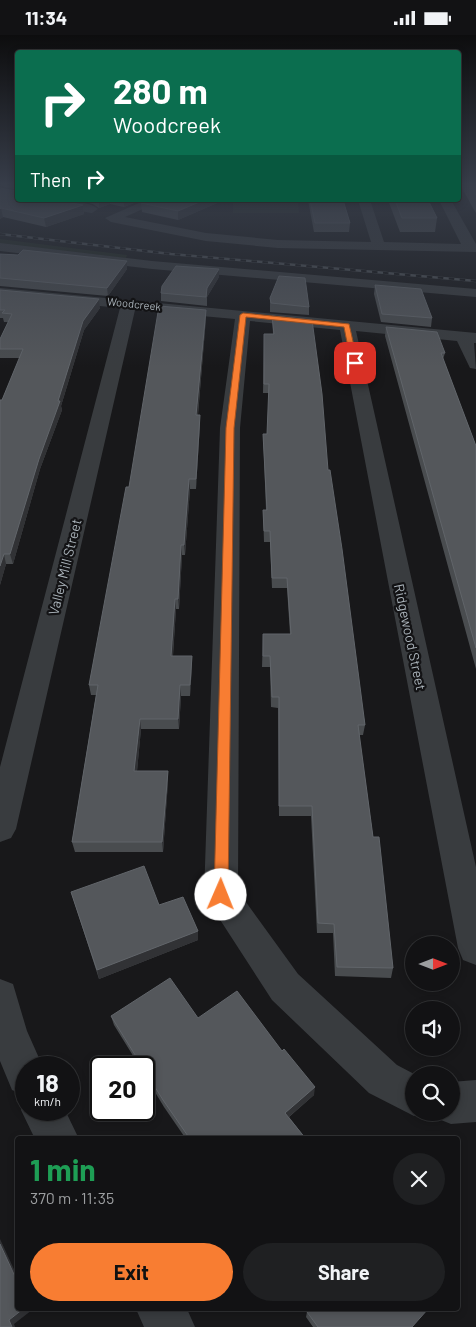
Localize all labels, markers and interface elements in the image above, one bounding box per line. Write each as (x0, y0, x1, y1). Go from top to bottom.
text: 11:34 (25, 6, 67, 29)
text: 280 m (113, 69, 208, 111)
icon: right (30, 70, 95, 135)
text: Woodcreek (113, 111, 221, 137)
icon: right (81, 165, 109, 193)
text: Then (30, 168, 71, 191)
street label: Woodcreek (107, 294, 162, 313)
pin (334, 342, 376, 384)
icon: arrive (341, 349, 369, 377)
street label: Valley Mill Street (44, 517, 85, 617)
street label: Ridgewood Street (391, 582, 430, 692)
position arrow (194, 868, 246, 920)
north arrow (405, 936, 460, 991)
map controls (405, 936, 460, 1121)
button: sound (405, 1001, 460, 1056)
speed limit sign: 20 (90, 1056, 155, 1121)
button: search (405, 1066, 460, 1121)
text: 18 (36, 1067, 59, 1097)
text: km/h (34, 1094, 61, 1108)
text: 1 min (30, 1151, 96, 1187)
button: close (393, 1153, 445, 1205)
text: 370 m · 11:35 (30, 1188, 114, 1207)
button: Exit (30, 1243, 233, 1301)
button: Share (243, 1243, 445, 1301)

